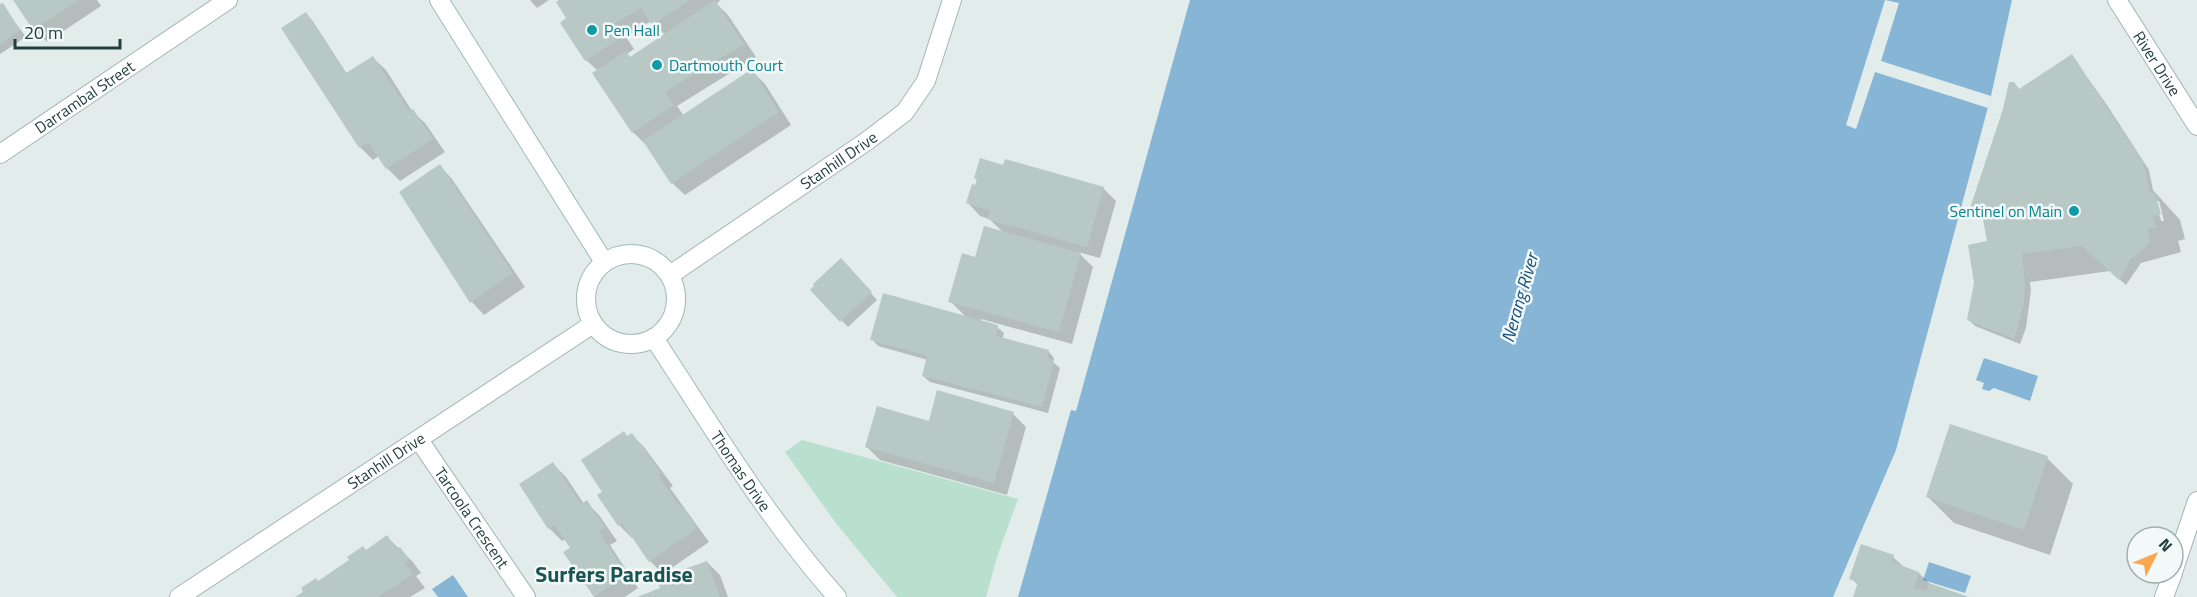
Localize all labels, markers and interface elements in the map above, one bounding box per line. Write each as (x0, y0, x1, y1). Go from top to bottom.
scale bar (15, 12, 120, 50)
place label: Pen Hall (604, 18, 660, 42)
text: 20 m (24, 19, 63, 46)
marker: Pen Hall (585, 23, 599, 37)
street label: River Drive (2127, 26, 2187, 101)
place label: Dartmouth Court (669, 53, 784, 77)
street label: Darrambal Street (30, 54, 140, 139)
marker: Dartmouth Court (650, 58, 664, 72)
street label: Stanhill Drive (795, 125, 882, 195)
place label: Sentinel on Main (1950, 199, 2062, 223)
marker: Sentinel on Main (2067, 204, 2081, 218)
water label: Nerang River (1494, 248, 1546, 345)
street label: Stanhill Drive (342, 426, 430, 495)
street label: Thomas Drive (705, 426, 777, 516)
street label: Tarcoola Crescent (429, 462, 515, 574)
north arrow (2125, 525, 2185, 585)
text: N (2153, 533, 2179, 557)
district label: Surfers Paradise (535, 557, 693, 591)

